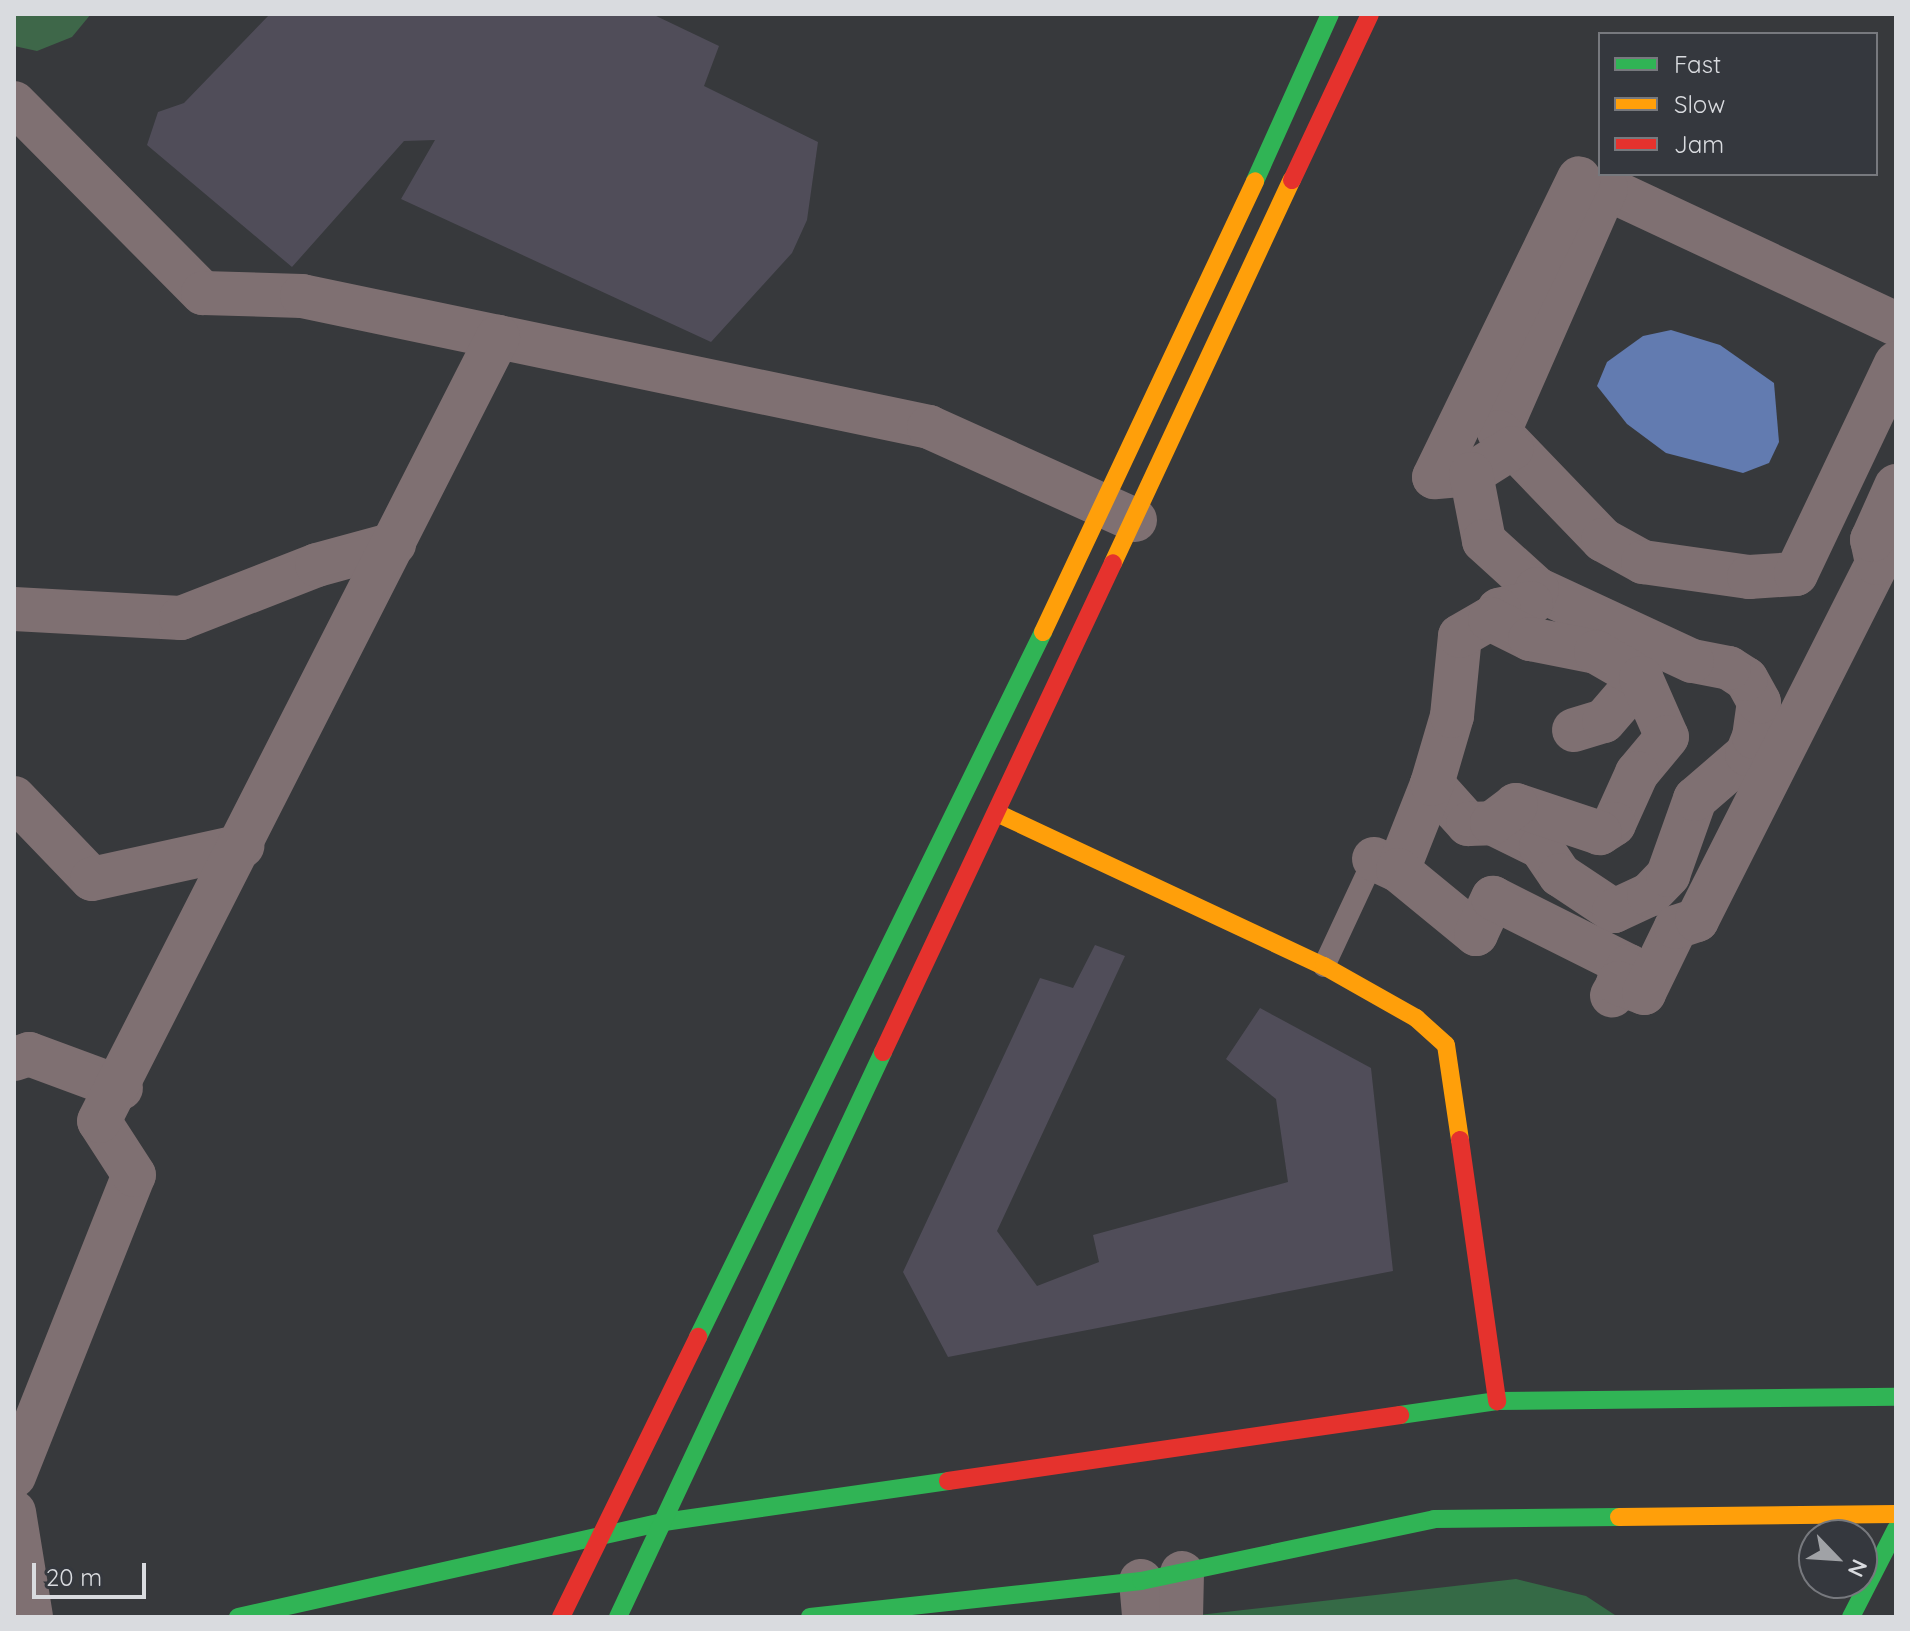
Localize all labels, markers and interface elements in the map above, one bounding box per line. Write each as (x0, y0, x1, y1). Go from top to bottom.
legend (1598, 32, 1878, 176)
text: Fast (1674, 49, 1721, 79)
text: Slow (1674, 89, 1725, 119)
text: Jam (1674, 129, 1724, 159)
north arrow (1798, 1519, 1878, 1599)
scale bar (36, 1547, 150, 1597)
text: N (1842, 1555, 1874, 1582)
text: 20 m (46, 1562, 102, 1592)

